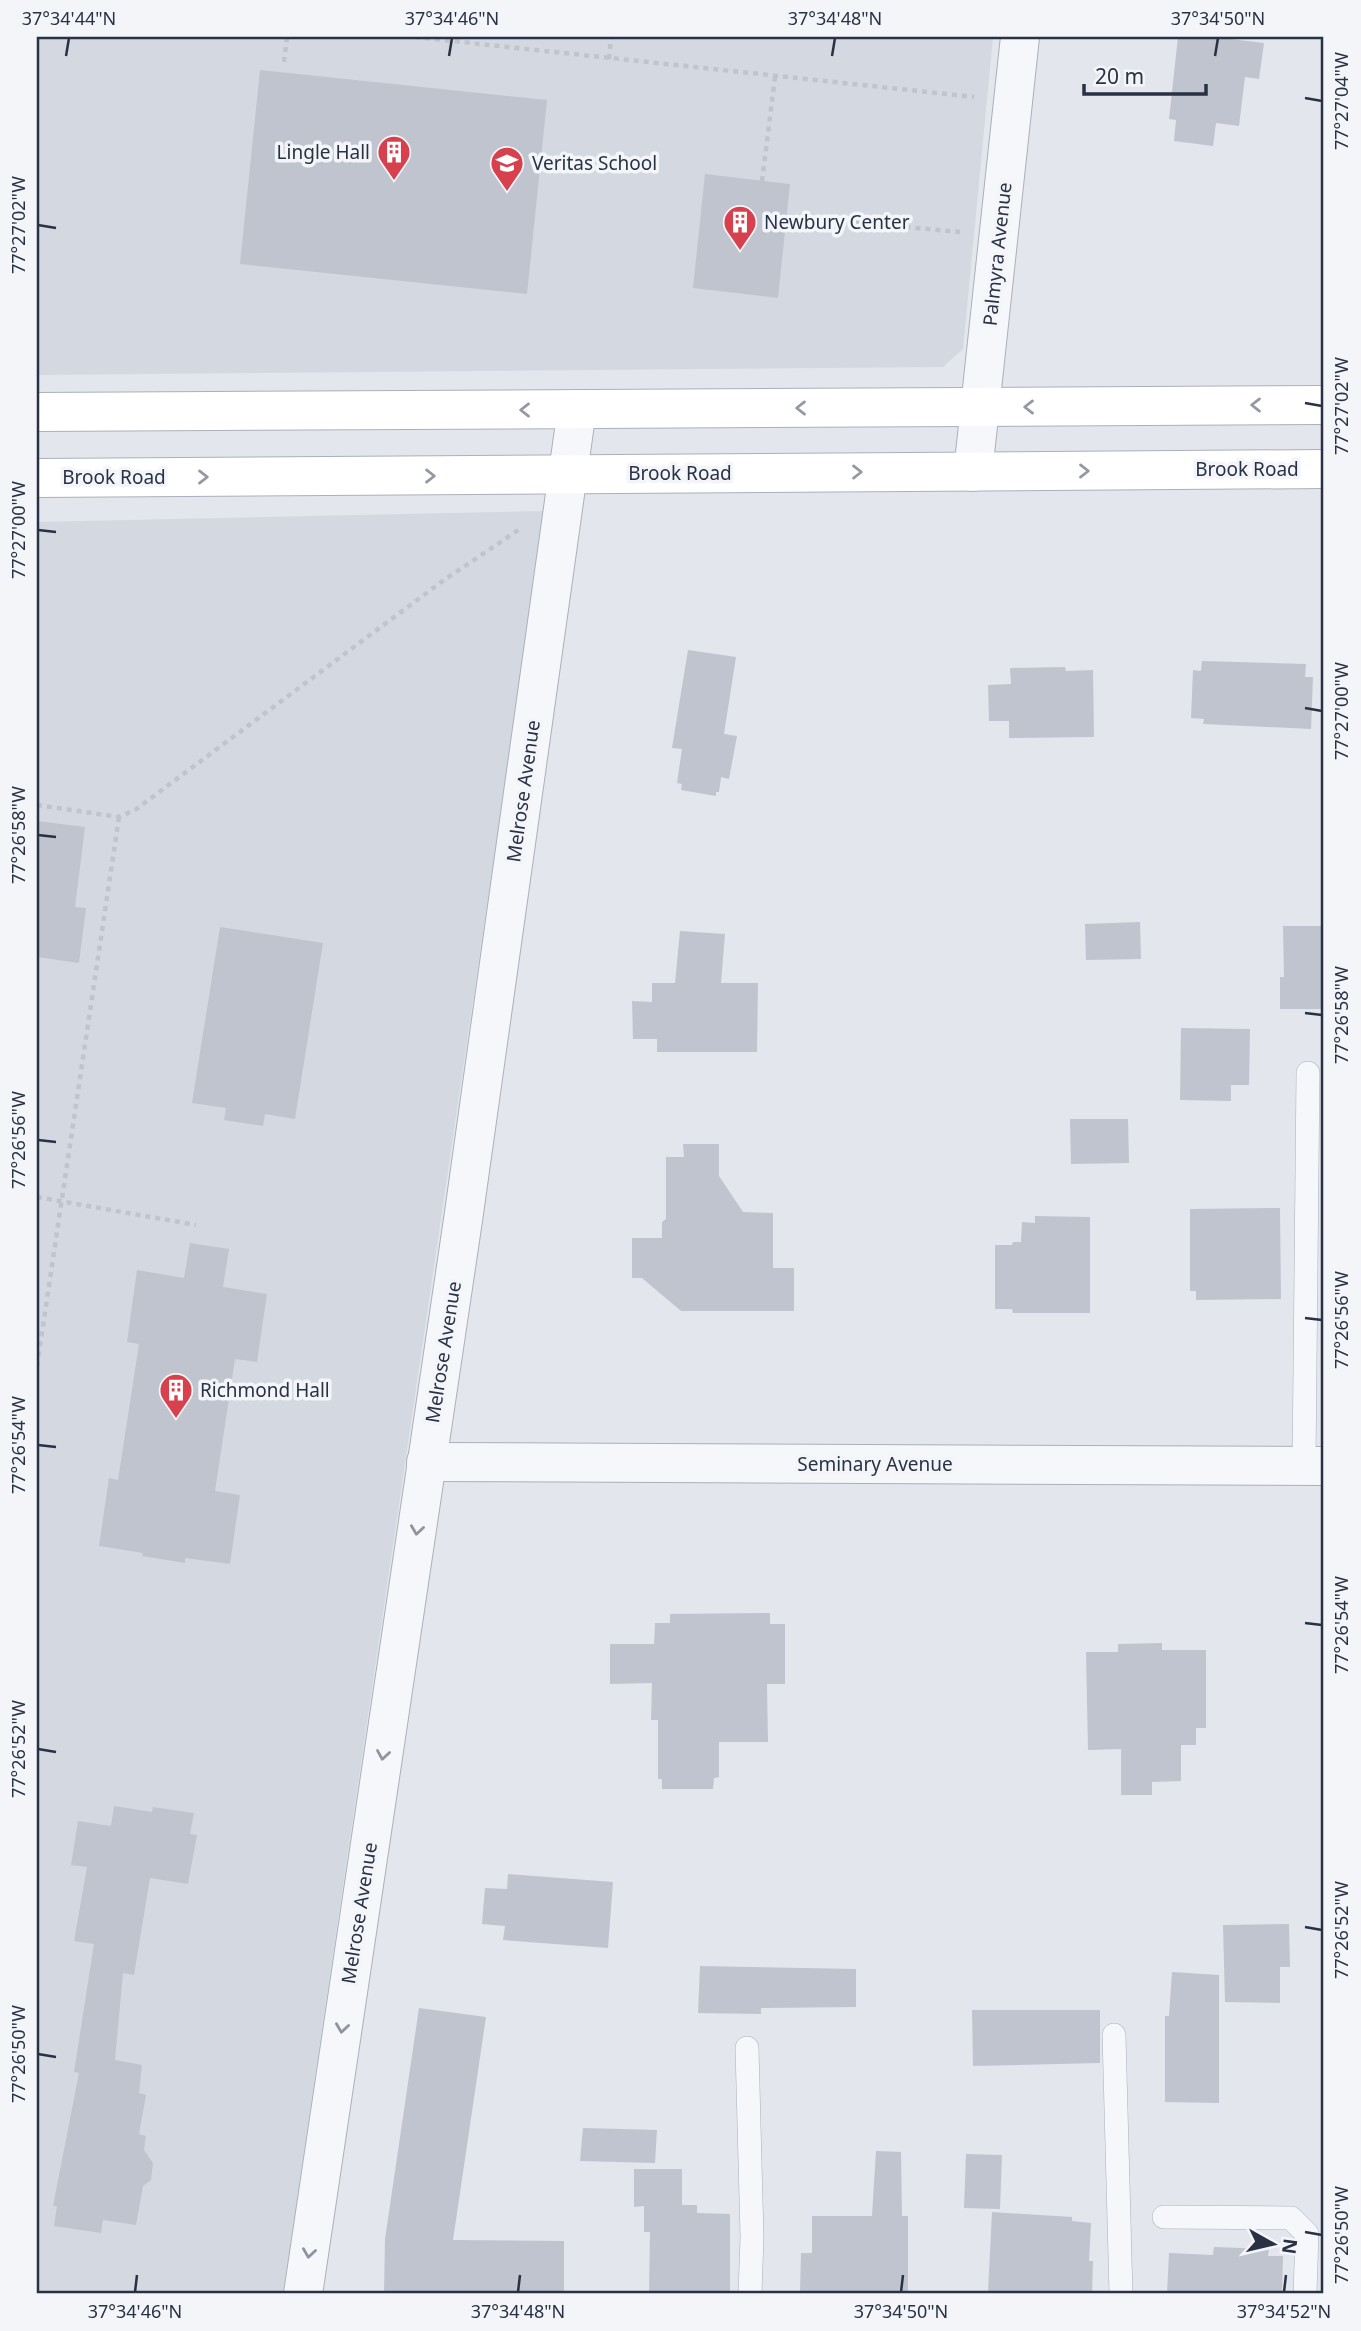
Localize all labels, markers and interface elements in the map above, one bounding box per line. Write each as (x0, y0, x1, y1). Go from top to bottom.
text: 37°34'44"N (22, 6, 116, 30)
text: 37°34'46"N (405, 6, 499, 30)
text: 37°34'48"N (788, 6, 882, 30)
text: 37°34'50"N (1171, 6, 1265, 30)
scale bar (1084, 52, 1207, 96)
text: 77°27'04"W (1329, 52, 1353, 150)
text: 20 m (1095, 62, 1144, 90)
building icon: Lingle Hall (375, 133, 413, 182)
place label: Lingle Hall (277, 139, 370, 165)
school or university icon: Veritas School (488, 144, 526, 193)
place label: Veritas School (532, 150, 657, 176)
text: 77°27'02"W (6, 176, 30, 274)
street label: Palmyra Avenue (977, 181, 1017, 327)
building icon: Newbury Center (721, 203, 759, 252)
place label: Newbury Center (764, 209, 910, 235)
text: 77°27'02"W (1329, 357, 1353, 455)
one-way arrow (1250, 397, 1261, 413)
one-way arrow (1023, 399, 1033, 415)
one-way arrow (795, 400, 806, 416)
one-way arrow (519, 402, 529, 418)
street label: Brook Road (1195, 456, 1299, 482)
street label: Brook Road (628, 460, 732, 486)
one-way arrow (1079, 463, 1090, 479)
street label: Brook Road (62, 464, 166, 490)
one-way arrow (852, 464, 862, 480)
one-way arrow (426, 468, 436, 484)
one-way arrow (198, 469, 209, 485)
text: 77°27'00"W (6, 481, 30, 579)
text: 77°27'00"W (1329, 662, 1353, 760)
street label: Melrose Avenue (500, 718, 546, 864)
text: 77°26'58"W (6, 786, 30, 884)
text: 77°26'58"W (1329, 966, 1353, 1064)
text: 77°26'56"W (6, 1091, 30, 1189)
text: 77°26'56"W (1329, 1271, 1353, 1369)
street label: Melrose Avenue (419, 1279, 467, 1425)
building icon: Richmond Hall (157, 1371, 195, 1420)
place label: Richmond Hall (200, 1377, 330, 1403)
text: 77°26'54"W (6, 1396, 30, 1494)
street label: Seminary Avenue (797, 1451, 953, 1477)
one-way arrow (410, 1524, 425, 1535)
text: 77°26'54"W (1329, 1576, 1353, 1674)
text: 77°26'52"W (6, 1700, 30, 1798)
one-way arrow (376, 1749, 391, 1760)
street label: Melrose Avenue (335, 1840, 383, 1986)
text: 77°26'52"W (1329, 1881, 1353, 1979)
text: 77°26'50"W (6, 2005, 30, 2103)
one-way arrow (335, 2022, 350, 2034)
text: 77°26'50"W (1329, 2186, 1353, 2284)
north arrow (1238, 2208, 1308, 2278)
text: N (1276, 2237, 1304, 2256)
one-way arrow (302, 2247, 317, 2259)
text: 37°34'46"N (88, 2299, 182, 2323)
text: 37°34'48"N (471, 2299, 565, 2323)
text: 37°34'50"N (854, 2299, 948, 2323)
text: 37°34'52"N (1237, 2299, 1331, 2323)

